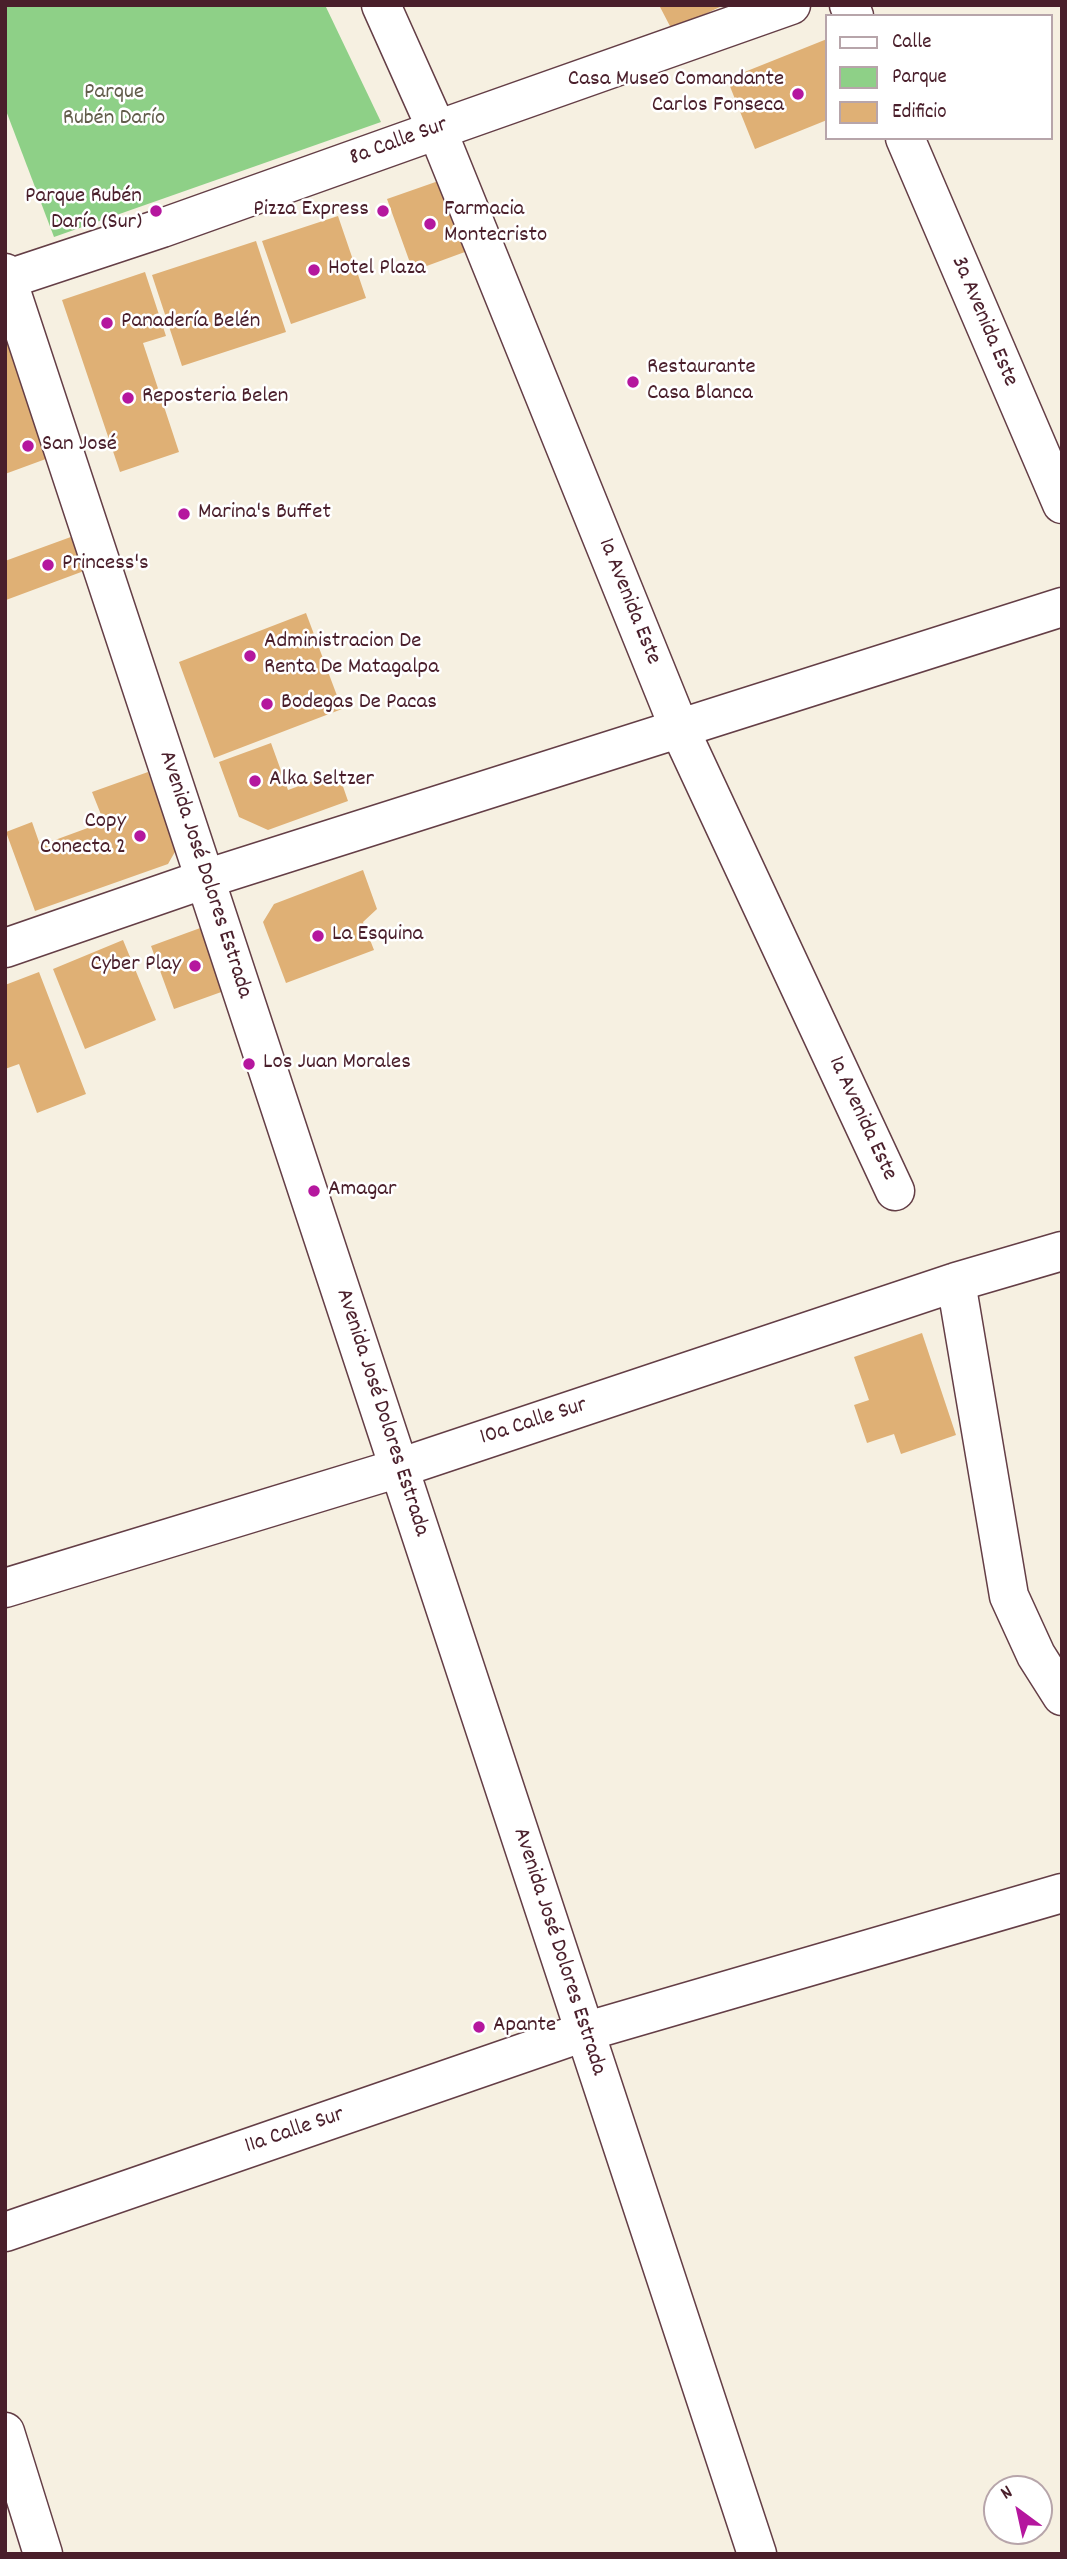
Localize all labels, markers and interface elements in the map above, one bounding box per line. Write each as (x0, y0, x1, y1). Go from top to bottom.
legend (825, 14, 1053, 140)
text: Calle (892, 28, 931, 58)
text: Parque (892, 63, 947, 93)
place label: Casa Museo Comandante Carlos Fonseca (568, 67, 784, 121)
park label: Parque Rubén Darío (63, 80, 165, 134)
marker: Casa Museo Comandante Carlos Fonseca (790, 86, 806, 102)
text: Edificio (892, 98, 947, 128)
street label: 8a Calle Sur (346, 113, 452, 173)
place label: Parque Rubén Darío (Sur) (25, 184, 142, 238)
place label: Pizza Express (253, 197, 369, 225)
place label: Farmacia Montecristo (444, 197, 547, 251)
marker: Parque Rubén Darío (Sur) (148, 203, 164, 219)
marker: Pizza Express (375, 203, 391, 219)
marker: Farmacia Montecristo (422, 216, 438, 232)
street label: 3a Avenida Este (943, 253, 1023, 391)
place label: Hotel Plaza (328, 256, 426, 284)
marker: Hotel Plaza (306, 262, 322, 278)
place label: Panadería Belén (121, 309, 260, 337)
marker: Panadería Belén (99, 315, 115, 331)
place label: Restaurante Casa Blanca (647, 355, 756, 409)
marker: Restaurante Casa Blanca (625, 374, 641, 390)
place label: Reposteria Belen (142, 384, 288, 412)
marker: Reposteria Belen (120, 390, 136, 406)
place label: San José (42, 432, 117, 460)
marker: San José (20, 438, 36, 454)
place label: Marina's Buffet (198, 500, 331, 528)
marker: Marina's Buffet (176, 506, 192, 522)
street label: 1a Avenida Este (590, 535, 666, 669)
place label: Princess's (62, 551, 149, 579)
marker: Princess's (40, 557, 56, 573)
place label: Administracion De Renta De Matagalpa (264, 629, 439, 683)
marker: Administracion De Renta De Matagalpa (242, 648, 258, 664)
place label: Bodegas De Pacas (281, 690, 437, 718)
marker: Bodegas De Pacas (259, 696, 275, 712)
street label: Avenida José Dolores Estrada (151, 748, 257, 1002)
place label: Alka Seltzer (269, 767, 374, 795)
marker: Alka Seltzer (247, 773, 263, 789)
place label: Copy Conecta 2 (40, 809, 126, 863)
marker: Copy Conecta 2 (132, 828, 148, 844)
place label: La Esquina (332, 922, 423, 950)
marker: La Esquina (310, 928, 326, 944)
place label: Cyber Play (90, 952, 181, 980)
marker: Cyber Play (187, 958, 203, 974)
place label: Los Juan Morales (263, 1050, 411, 1078)
street label: 1a Avenida Este (820, 1053, 902, 1185)
marker: Los Juan Morales (241, 1056, 257, 1072)
place label: Amagar (328, 1177, 397, 1205)
marker: Amagar (306, 1183, 322, 1199)
street label: Avenida José Dolores Estrada (328, 1286, 434, 1540)
street label: 10a Calle Sur (477, 1393, 591, 1453)
street label: Avenida José Dolores Estrada (505, 1825, 611, 2079)
place label: Apante (493, 2013, 556, 2041)
marker: Apante (471, 2019, 487, 2035)
street label: 11a Calle Sur (242, 2102, 348, 2162)
north arrow (983, 2475, 1053, 2545)
text: N (996, 2480, 1019, 2508)

